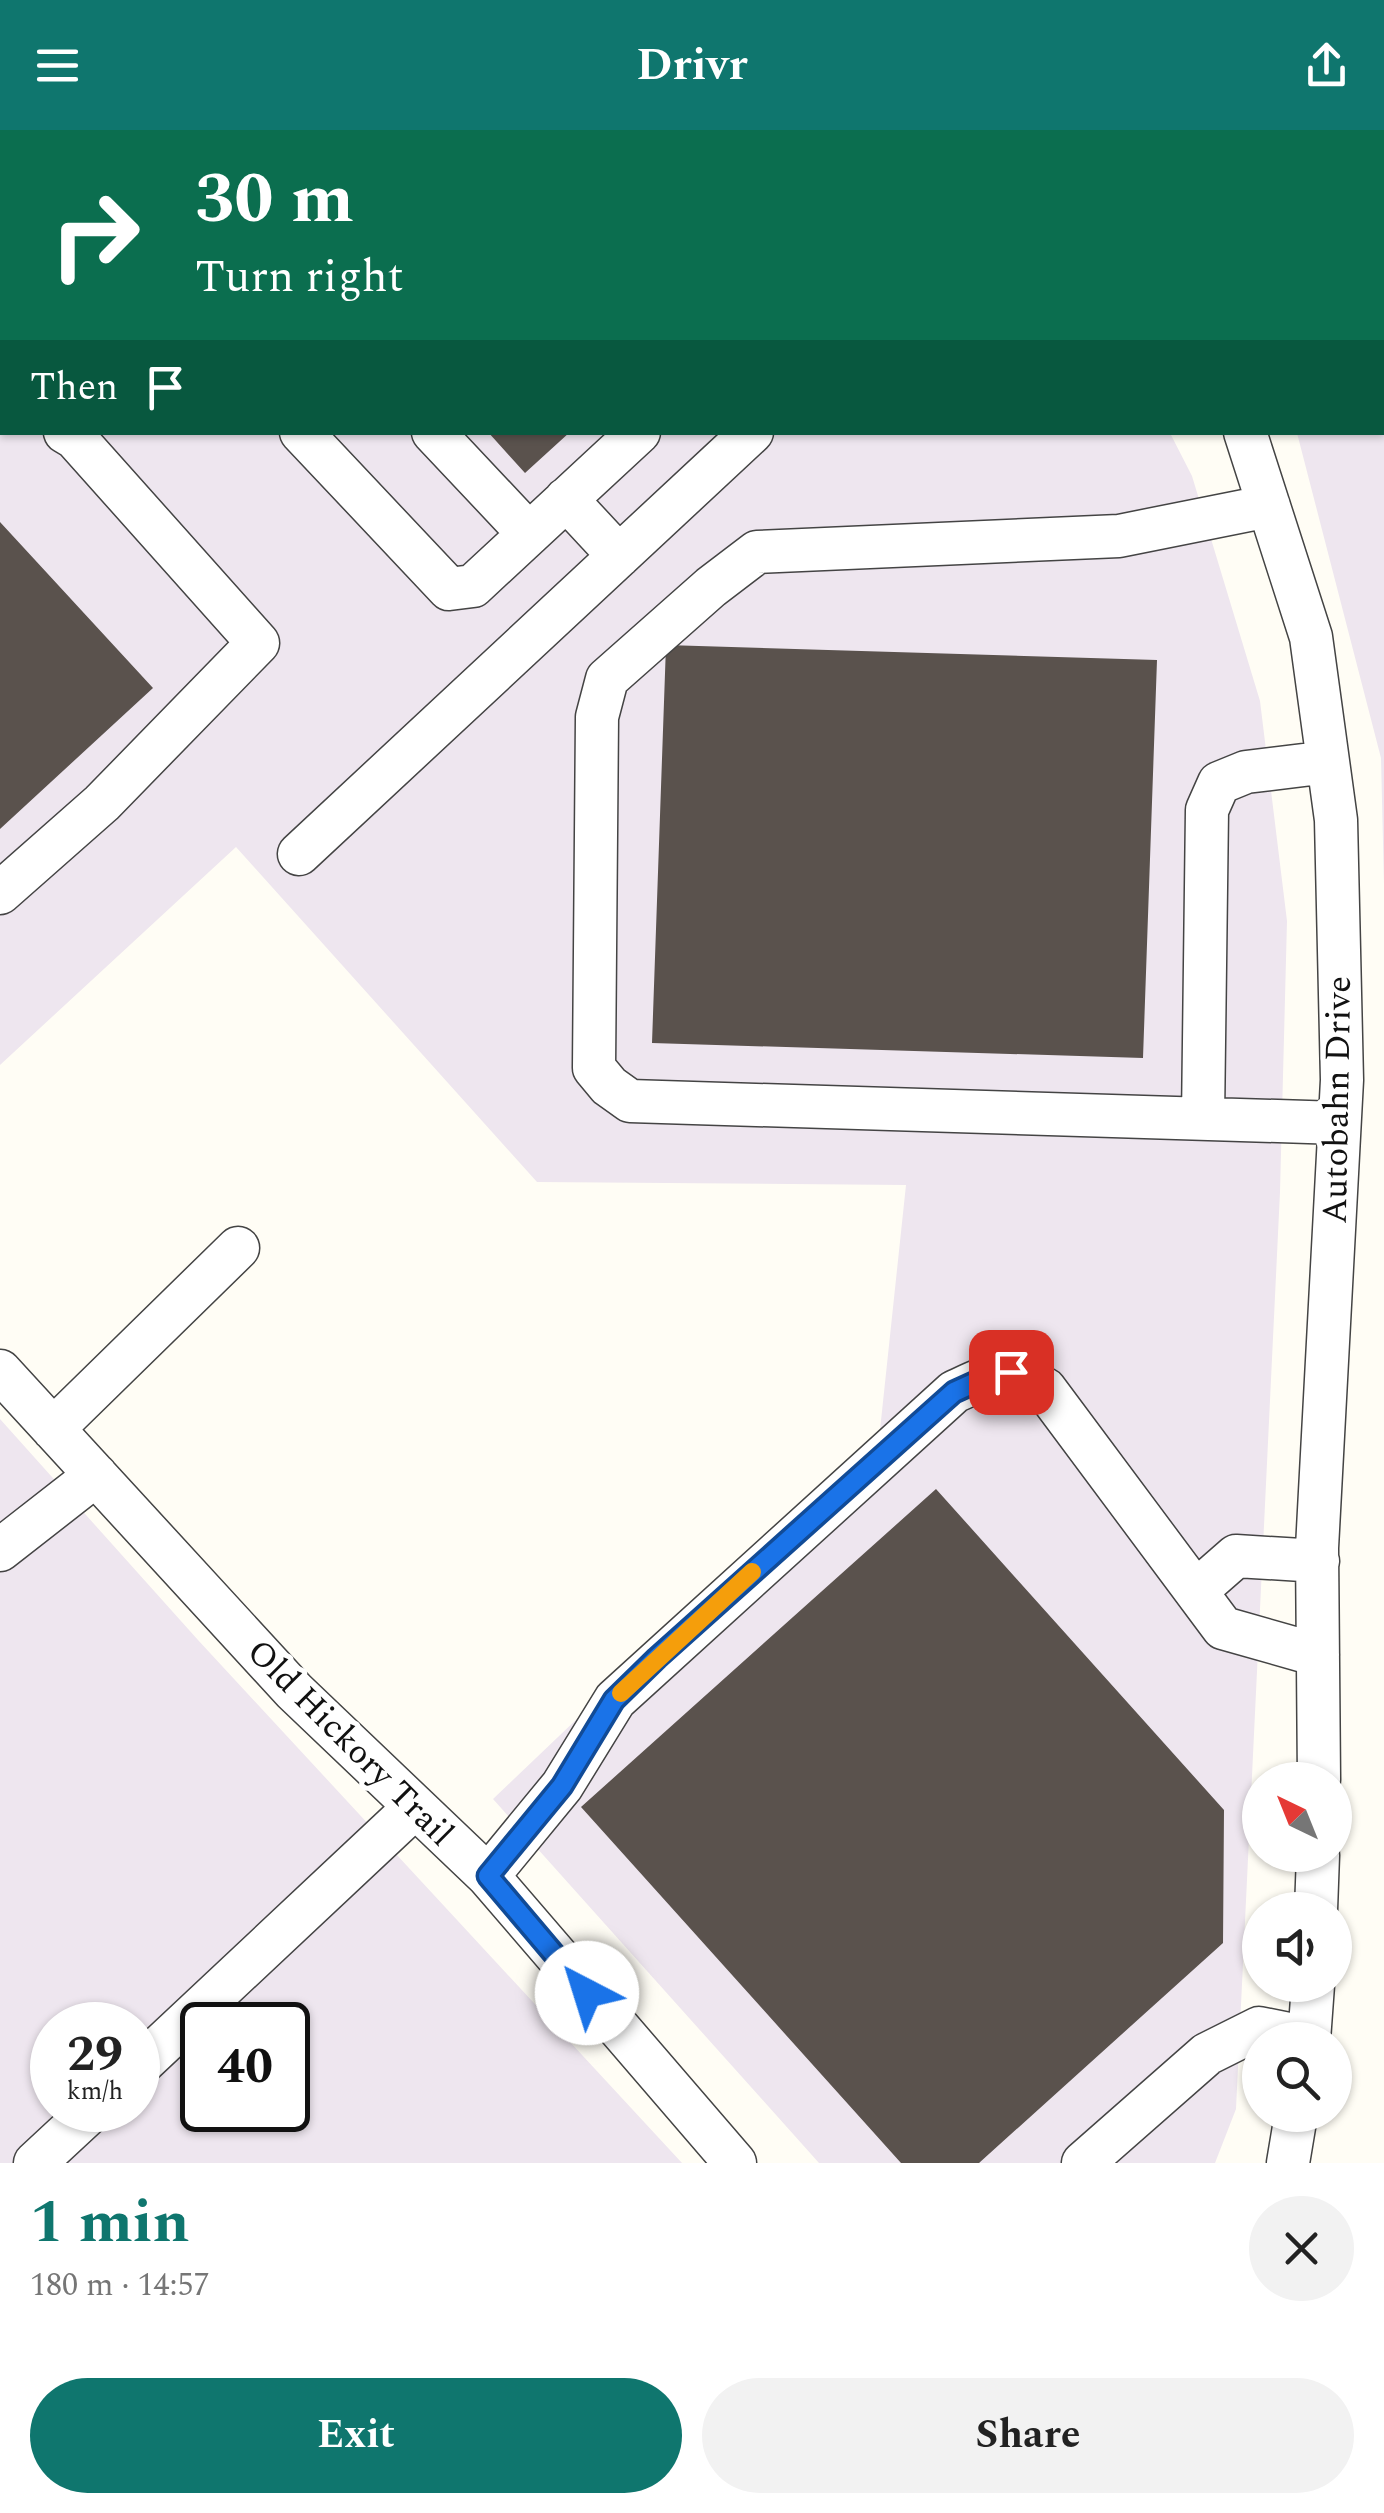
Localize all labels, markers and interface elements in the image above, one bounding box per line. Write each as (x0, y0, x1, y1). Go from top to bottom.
text: Drivr (636, 31, 748, 100)
icon: menu (30, 38, 85, 93)
icon: share (1299, 38, 1354, 93)
text: 30 m (195, 147, 354, 253)
icon: right (30, 170, 160, 300)
text: Turn right (195, 243, 404, 312)
text: Then (30, 359, 118, 417)
icon: arrive (138, 360, 193, 415)
street label: Autobahn Drive (1309, 975, 1366, 1225)
pin (969, 1330, 1054, 1415)
icon: arrive (984, 1345, 1039, 1400)
street label: Old Hickory Trail (234, 1627, 466, 1859)
north arrow (1242, 1762, 1352, 1872)
map controls (1242, 1762, 1352, 2132)
button: sound (1242, 1892, 1352, 2002)
position arrow (535, 1941, 639, 2045)
speed limit sign: 40 (180, 2002, 310, 2132)
text: 29 (67, 2017, 123, 2093)
button: search (1242, 2022, 1352, 2132)
text: km/h (67, 2073, 123, 2111)
text: 1 min (30, 2177, 190, 2269)
button: close (1249, 2196, 1354, 2301)
text: 180 m · 14:57 (30, 2261, 210, 2310)
button: Exit (30, 2378, 682, 2493)
button: Share (702, 2378, 1354, 2493)

